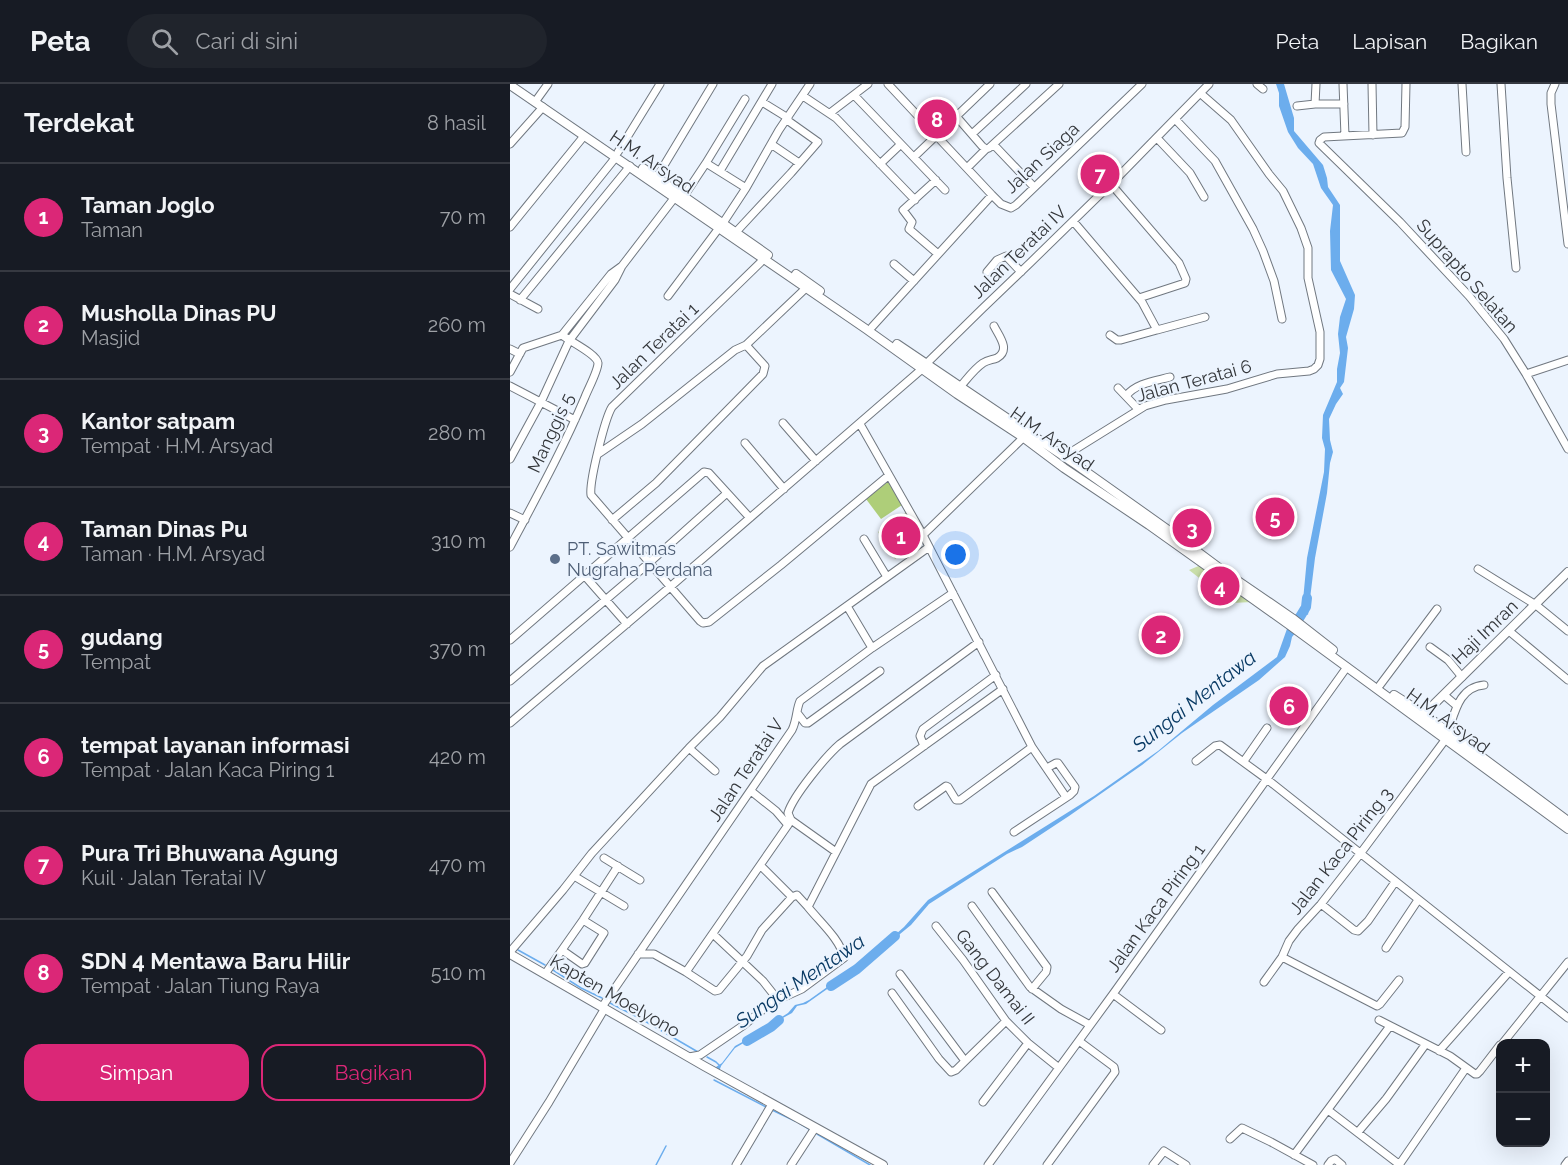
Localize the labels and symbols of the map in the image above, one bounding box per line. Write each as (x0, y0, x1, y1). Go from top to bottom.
pin: 8 (918, 96, 956, 141)
street label: Jalan Siaga (1000, 118, 1083, 197)
street label: H.M. Arsyad (606, 126, 699, 198)
pin: 7 (1080, 152, 1120, 196)
street label: Jalan Teratai IV (967, 201, 1071, 302)
street label: Suprapto Selatan (1412, 215, 1522, 337)
street label: Jalan Teratai 1 (605, 298, 703, 393)
street label: Jalan Teratai 6 (1134, 355, 1254, 406)
street label: Manggis 5 (523, 390, 578, 476)
street label: H.M. Arsyad (1006, 402, 1098, 475)
pin: 5 (1256, 494, 1294, 540)
pin: 3 (1172, 506, 1212, 550)
pin: 1 (882, 514, 920, 558)
place label: PT. Sawitmas Nugraha Perdana (567, 538, 713, 580)
your location (941, 540, 970, 569)
marker: PT. Sawitmas Nugraha Perdana (548, 552, 562, 566)
pin: 4 (1200, 564, 1240, 608)
street label: Haji Imran (1447, 595, 1522, 668)
pin: 2 (1142, 612, 1180, 658)
water label: Sungai Mentawa (1126, 645, 1261, 757)
street label: H.M. Arsyad (1403, 683, 1494, 758)
pin: 6 (1270, 684, 1308, 728)
street label: Jalan Teratai V (704, 714, 788, 825)
street label: Jalan Kaca Piring 3 (1285, 783, 1397, 918)
street label: Jalan Kaca Piring 1 (1102, 839, 1209, 976)
street label: Gang Damai II (952, 925, 1039, 1029)
water label: Sungai Mentawa (730, 929, 869, 1034)
street label: Kapten Moelyono (546, 950, 684, 1041)

